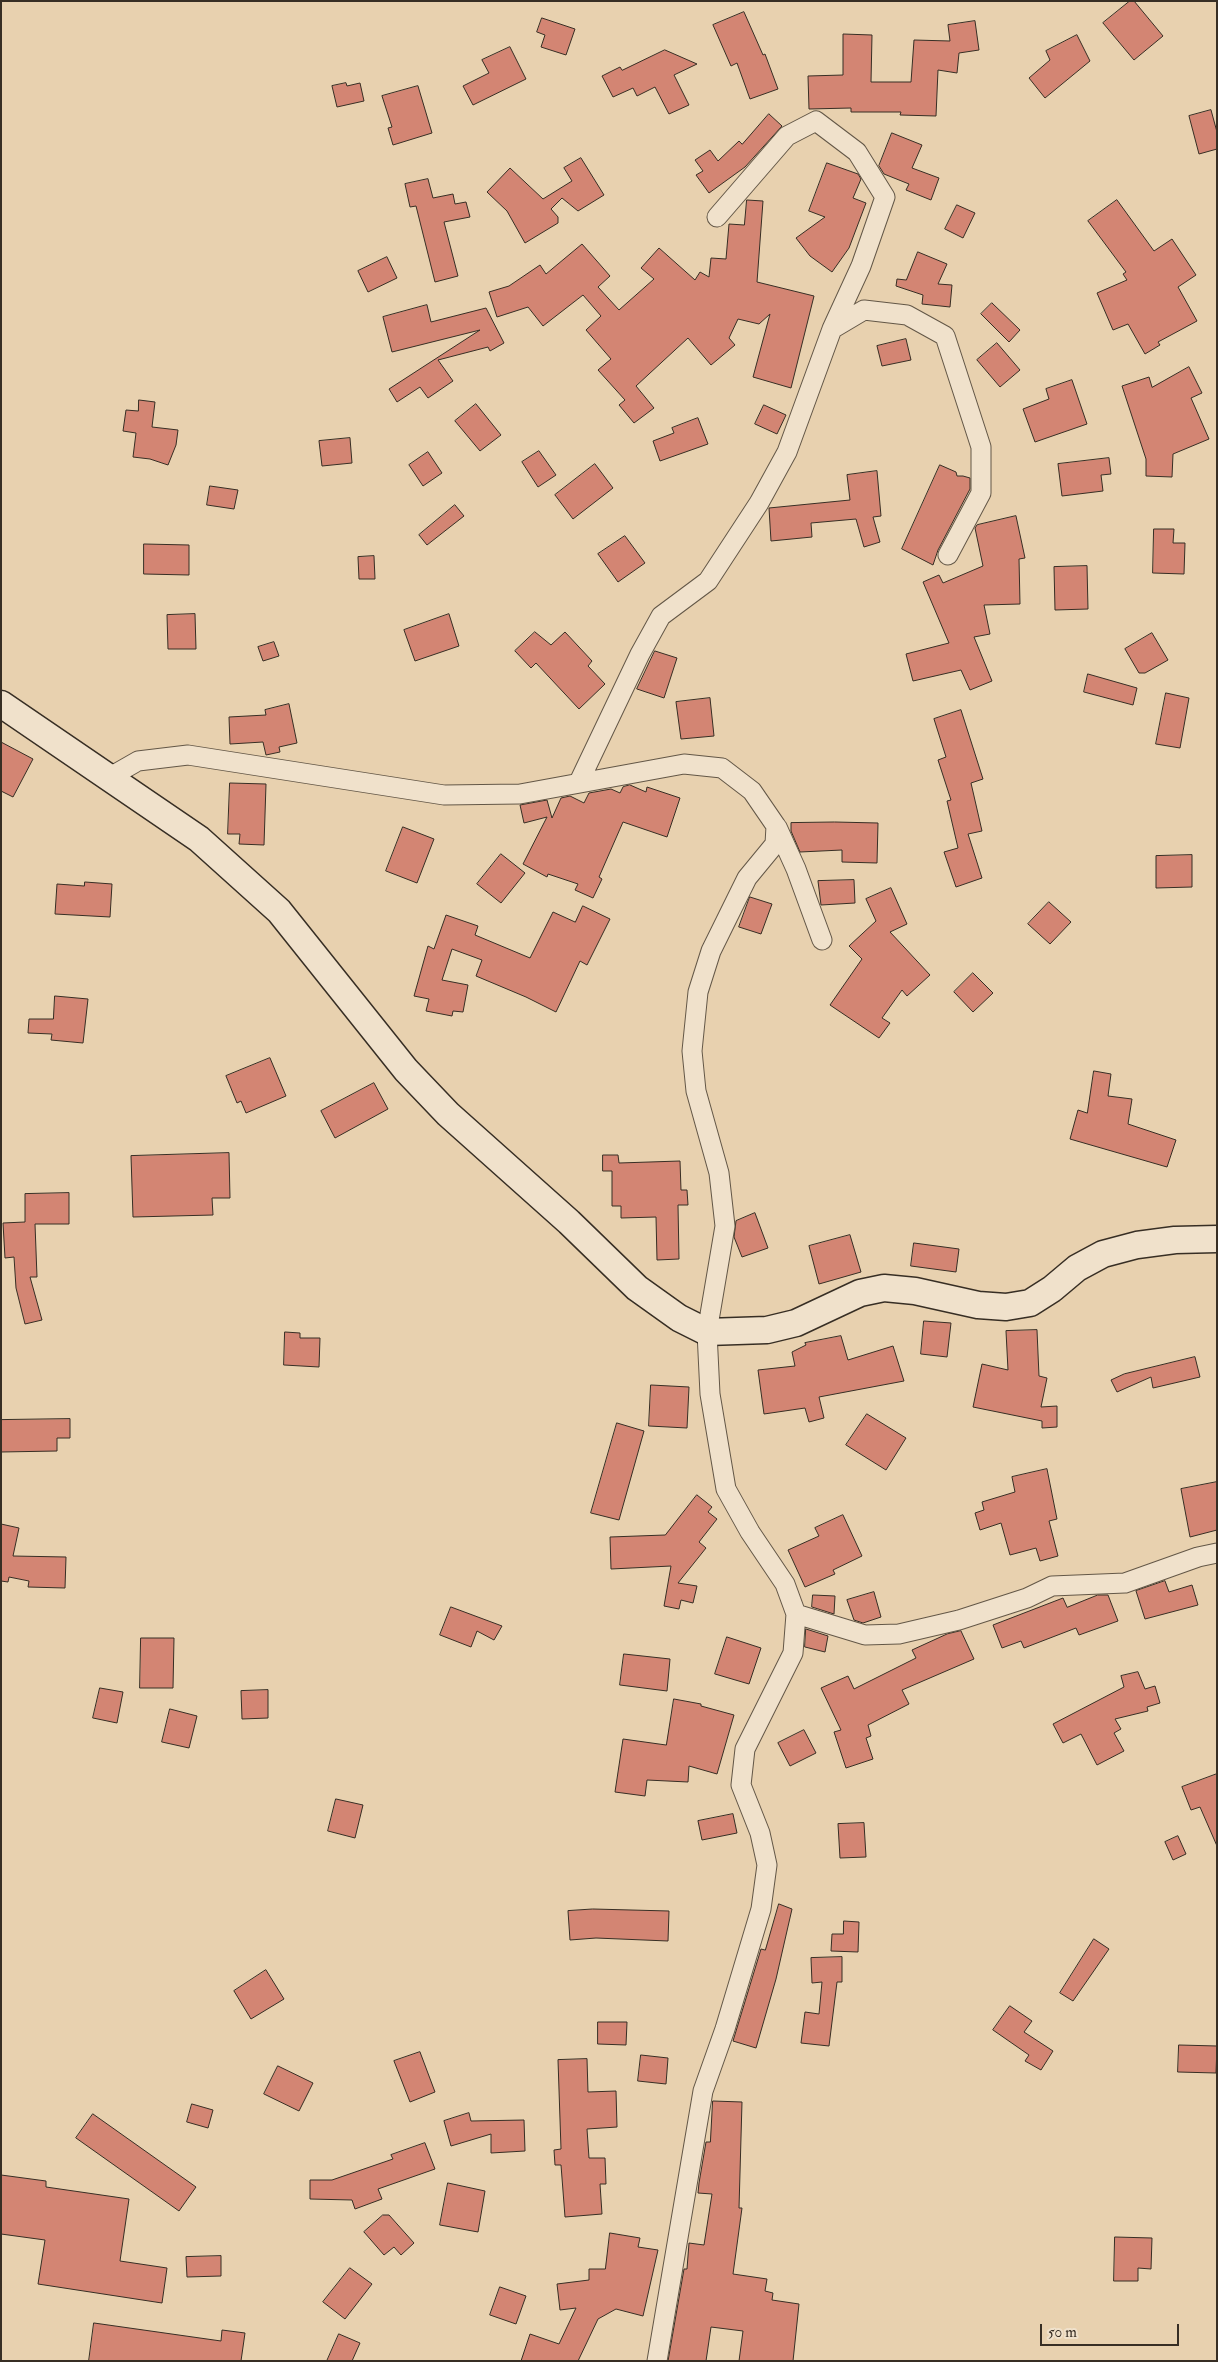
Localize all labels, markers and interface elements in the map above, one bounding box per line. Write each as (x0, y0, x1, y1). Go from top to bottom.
scale bar (1043, 2314, 1182, 2346)
text: 50 m (1048, 2323, 1077, 2342)

